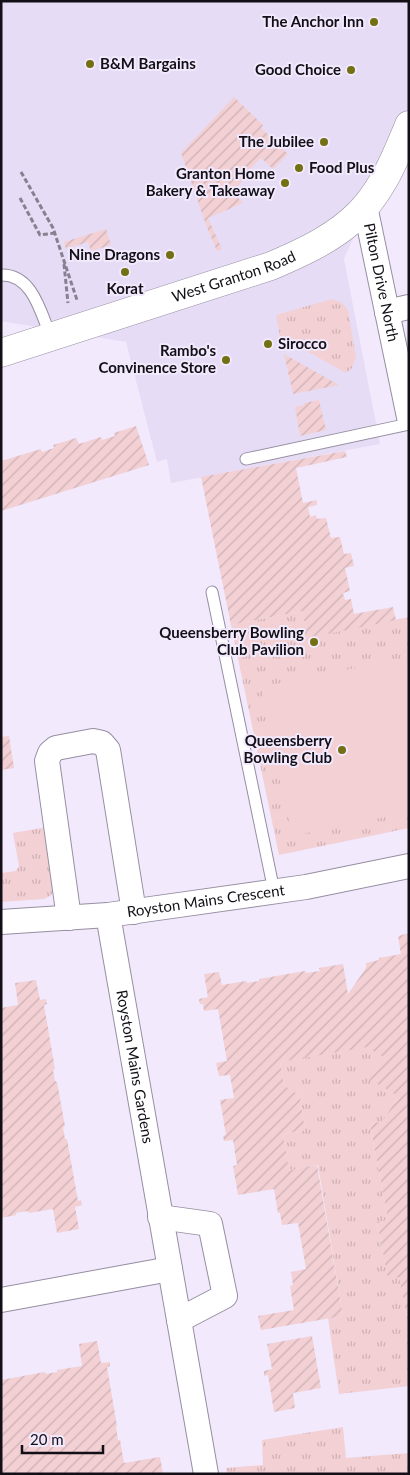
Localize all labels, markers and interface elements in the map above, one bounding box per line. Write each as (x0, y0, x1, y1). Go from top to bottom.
place label: The Anchor Inn (262, 12, 364, 30)
marker: The Anchor Inn (368, 16, 380, 28)
place label: B&M Bargains (100, 54, 196, 72)
marker: B&M Bargains (84, 58, 96, 70)
place label: Good Choice (255, 60, 341, 78)
marker: Good Choice (345, 64, 357, 76)
place label: The Jubilee (239, 132, 314, 150)
marker: The Jubilee (318, 136, 330, 148)
place label: Food Plus (309, 158, 375, 176)
marker: Food Plus (293, 162, 305, 174)
place label: Granton Home Bakery & Takeaway (146, 164, 275, 199)
marker: Granton Home Bakery & Takeaway (279, 177, 291, 189)
street label: Pilton Drive North (361, 221, 403, 343)
place label: Nine Dragons (69, 245, 160, 263)
street label: West Granton Road (169, 246, 298, 305)
marker: Nine Dragons (164, 249, 176, 261)
marker: Korat (119, 266, 131, 278)
place label: Korat (107, 279, 144, 297)
place label: Sirocco (278, 334, 327, 352)
marker: Sirocco (262, 338, 274, 350)
place label: Rambo's Convinence Store (98, 341, 216, 376)
marker: Rambo's Convinence Store (220, 354, 232, 366)
place label: Queensberry Bowling Club Pavilion (159, 623, 304, 658)
marker: Queensberry Bowling Club Pavilion (308, 636, 320, 648)
place label: Queensberry Bowling Club (244, 731, 332, 766)
marker: Queensberry Bowling Club (336, 744, 348, 756)
street label: Royston Mains Crescent (126, 880, 286, 920)
street label: Royston Mains Gardens (113, 988, 158, 1145)
scale bar (22, 1422, 104, 1454)
text: 20 m (30, 1430, 64, 1448)

